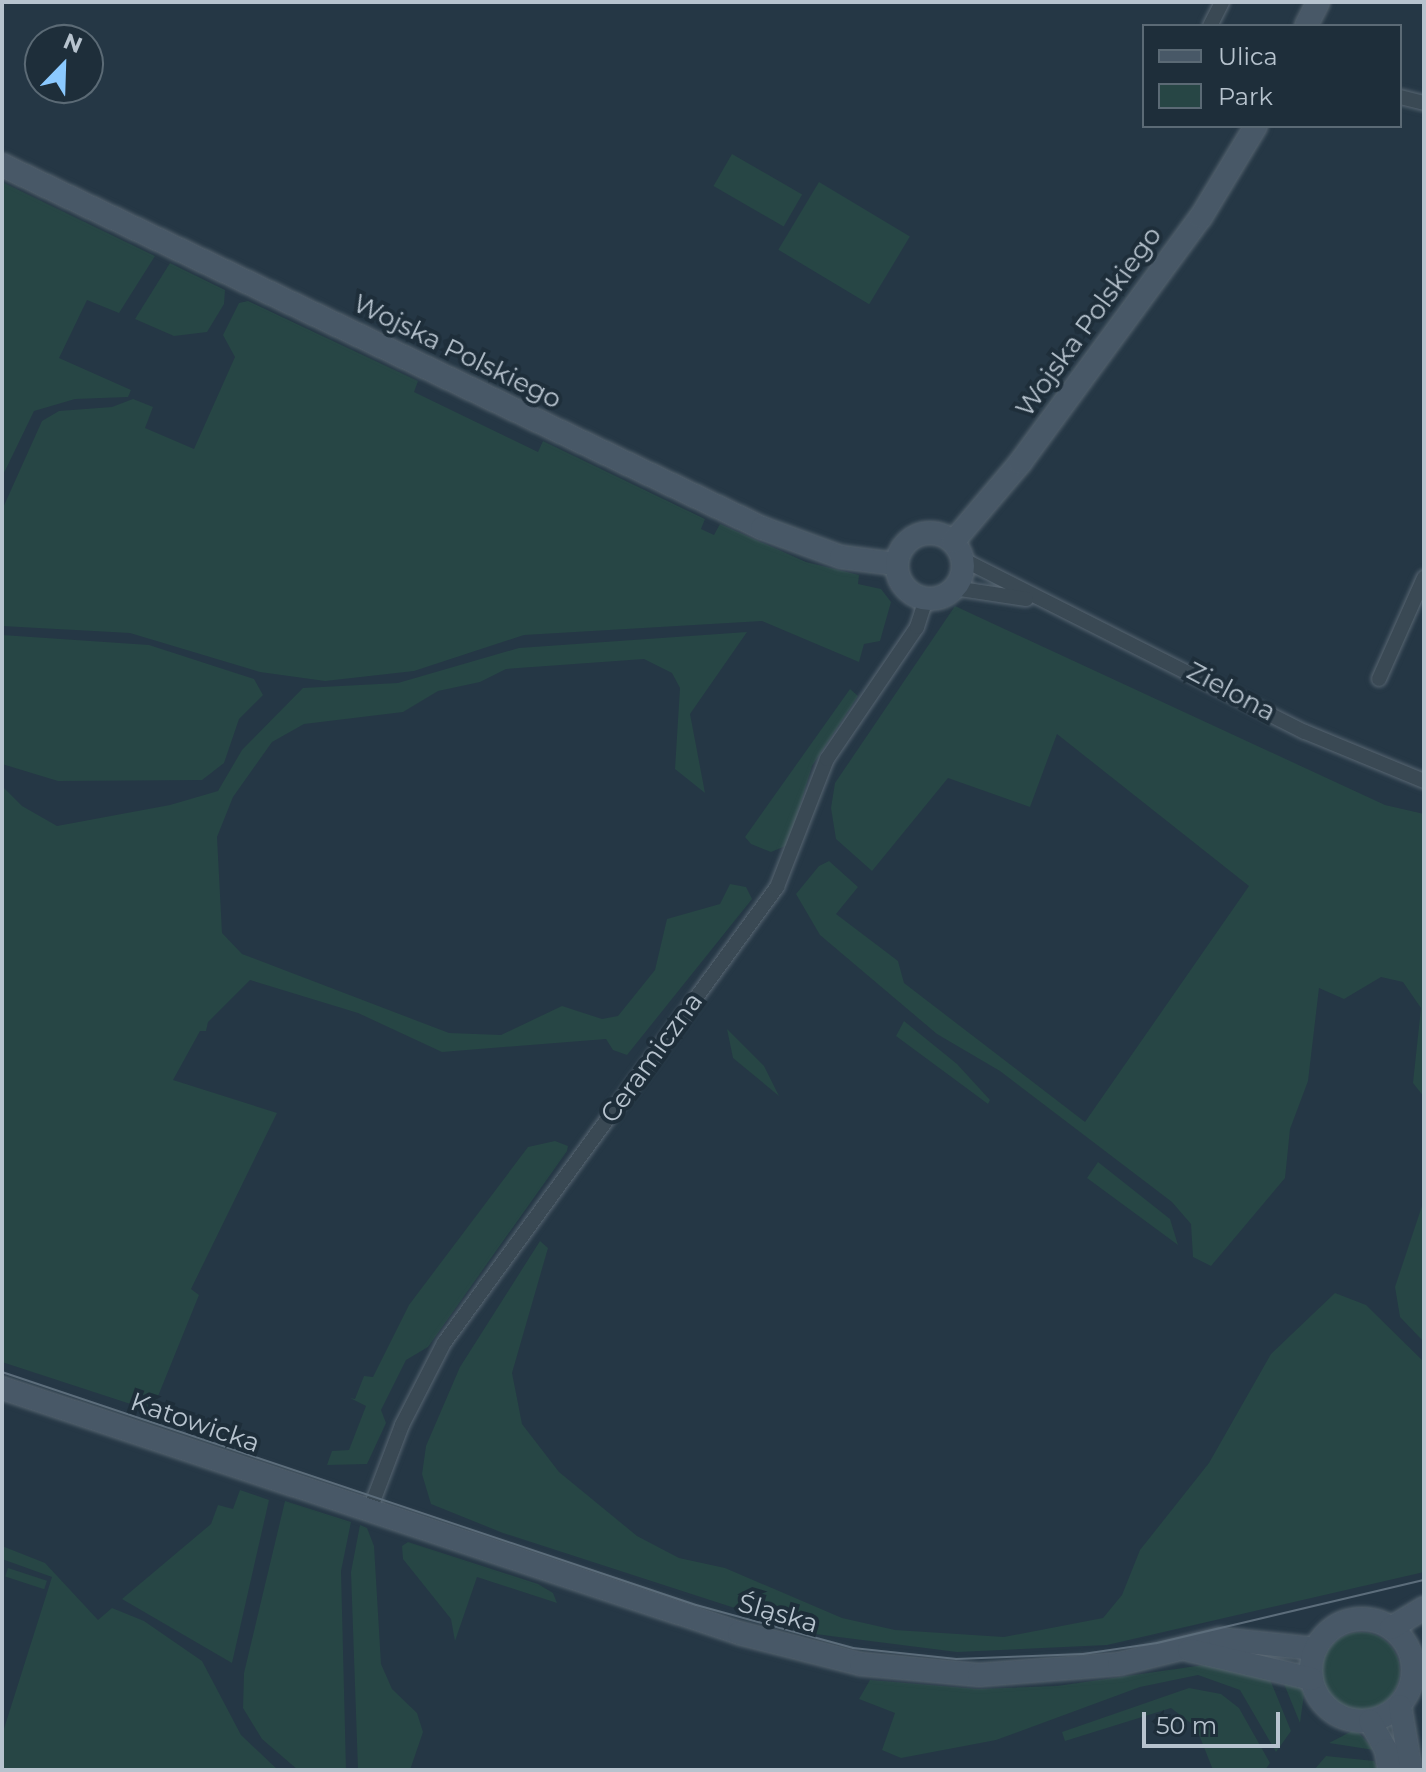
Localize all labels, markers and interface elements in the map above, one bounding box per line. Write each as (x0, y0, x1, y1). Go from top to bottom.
north arrow (24, 24, 104, 104)
legend (1142, 24, 1402, 128)
text: N (59, 27, 86, 59)
text: Ulica (1218, 42, 1278, 71)
text: Park (1218, 82, 1273, 111)
street label: Wojska Polskiego (1009, 221, 1169, 423)
street label: Wojska Polskiego (348, 288, 566, 416)
street label: Zielona (1181, 656, 1281, 728)
street label: Ceramiczna (594, 987, 710, 1129)
street label: Katowicka (126, 1386, 264, 1460)
street label: Śląska (734, 1588, 822, 1640)
scale bar (1146, 1696, 1284, 1746)
text: 50 m (1156, 1711, 1217, 1740)

